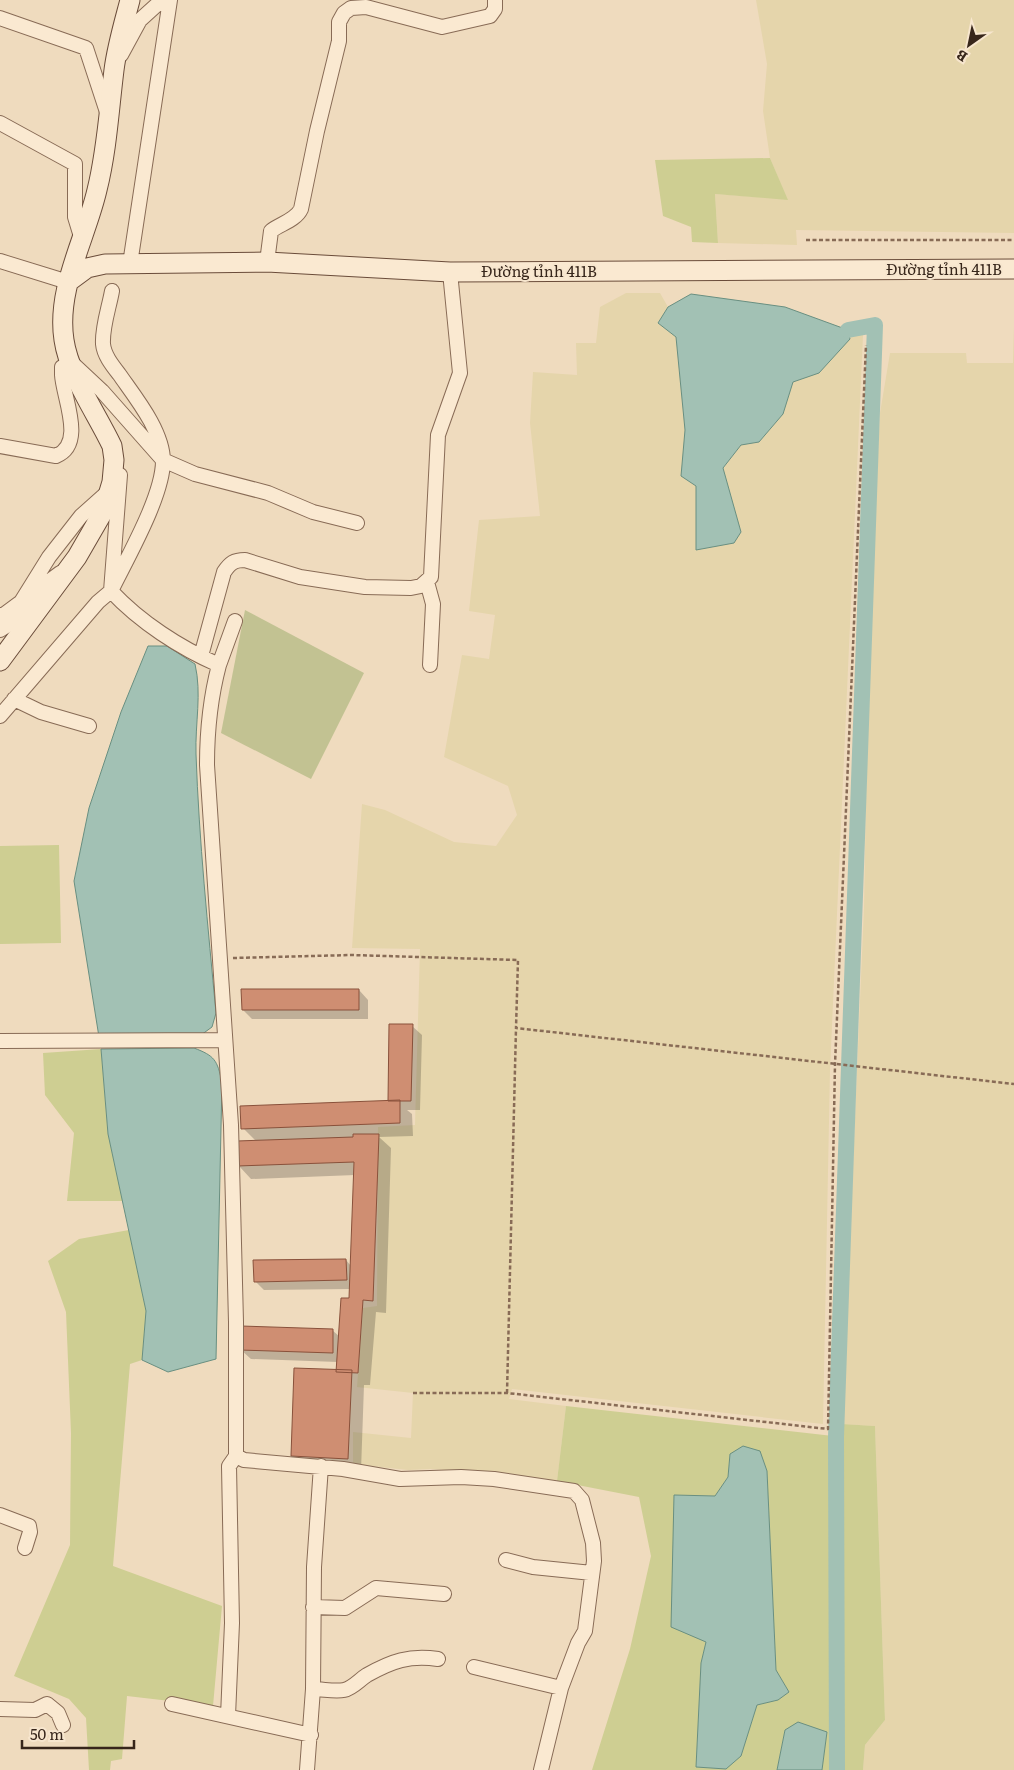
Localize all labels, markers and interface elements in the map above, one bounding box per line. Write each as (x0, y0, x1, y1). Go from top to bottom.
north arrow (944, 20, 994, 70)
text: B (952, 46, 971, 68)
street label: Đường tỉnh 411B (886, 257, 1002, 280)
street label: Đường tỉnh 411B (481, 259, 597, 282)
scale bar (22, 1718, 135, 1750)
text: 50 m (30, 1722, 64, 1745)

